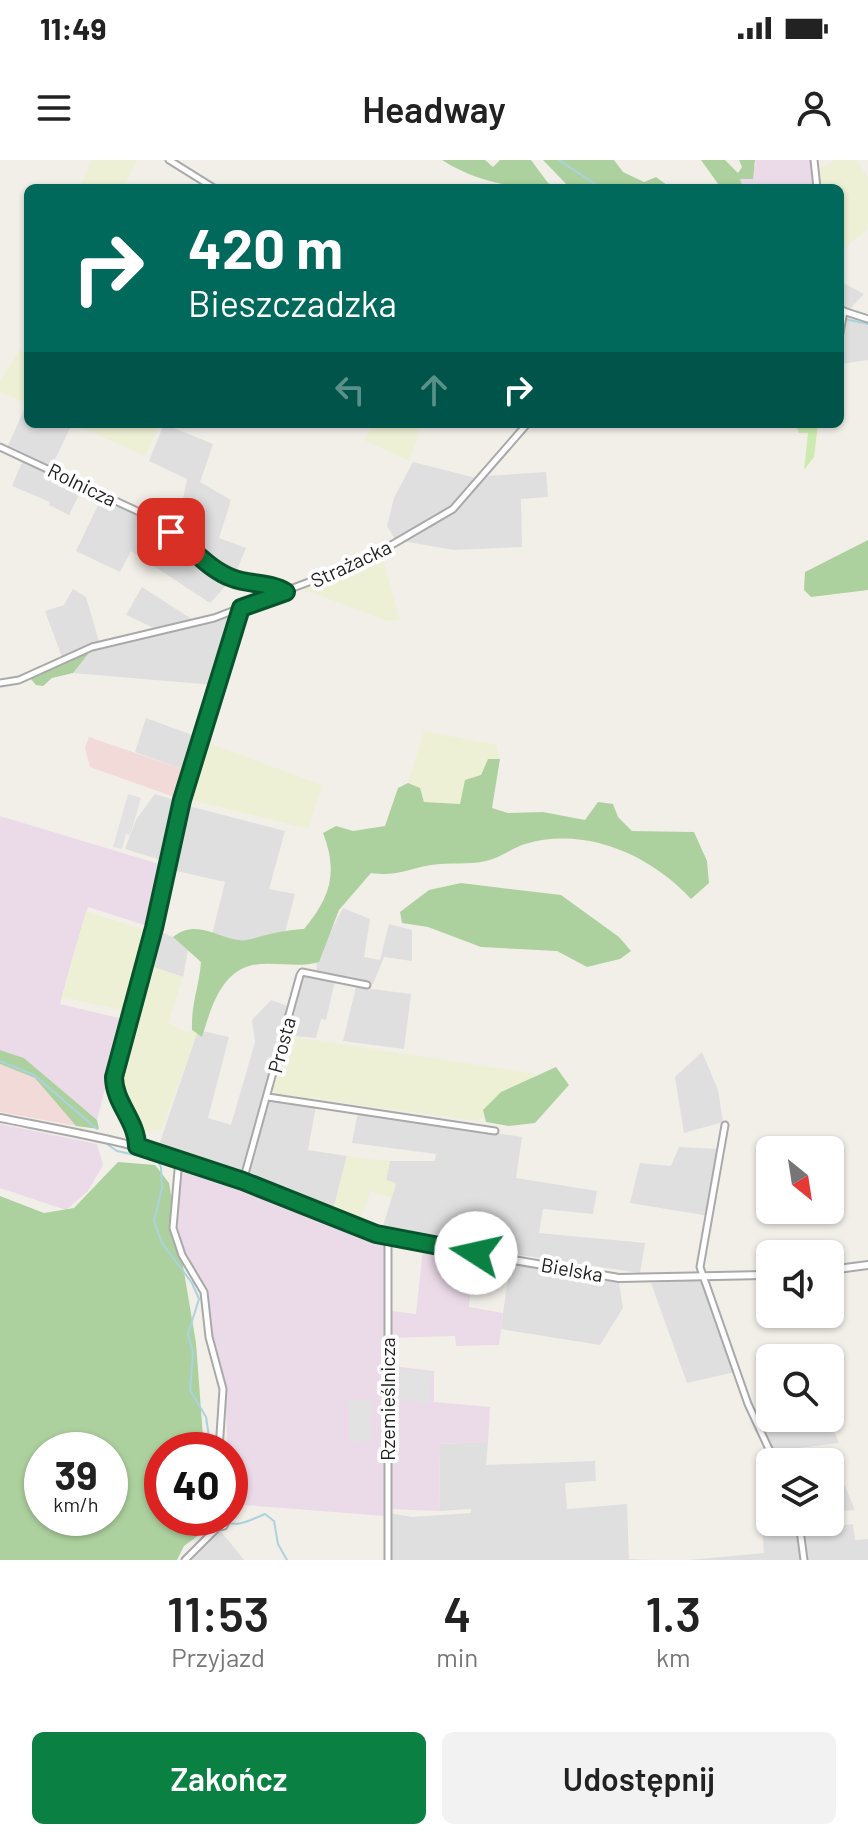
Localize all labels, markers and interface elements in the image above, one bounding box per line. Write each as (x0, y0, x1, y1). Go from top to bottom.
text: 11:49 (40, 10, 106, 46)
icon: menu (32, 86, 76, 130)
icon: person (792, 86, 836, 130)
text: Headway (362, 87, 506, 130)
text: 420 m (188, 213, 343, 280)
icon: right (56, 216, 160, 320)
text: Bieszczadzka (188, 281, 397, 324)
icon: left (328, 368, 372, 412)
icon: ahead (412, 368, 456, 412)
icon: right (496, 368, 540, 412)
street label: Rolnicza (44, 457, 121, 511)
pin (137, 498, 205, 566)
icon: arrive (149, 510, 193, 554)
street label: Strażacka (307, 534, 395, 592)
street label: Prosta (262, 1014, 300, 1075)
north arrow (756, 1136, 844, 1224)
map controls (756, 1136, 844, 1536)
position arrow (434, 1211, 518, 1295)
button: sound (756, 1240, 844, 1328)
street label: Bielska (539, 1252, 605, 1286)
street label: Rzemieślnicza (375, 1337, 399, 1461)
button: search (756, 1344, 844, 1432)
speed limit sign: 40 (144, 1432, 248, 1536)
button: layers (756, 1448, 844, 1536)
text: 39 (55, 1450, 97, 1498)
text: km/h (53, 1492, 99, 1516)
text: 11:53 (167, 1584, 269, 1642)
text: 4 (443, 1584, 471, 1642)
text: 1.3 (645, 1584, 701, 1642)
text: Przyjazd (171, 1641, 265, 1672)
text: min (436, 1641, 478, 1672)
text: km (656, 1641, 690, 1672)
button: Zakończ (32, 1732, 426, 1824)
button: Udostępnij (442, 1732, 836, 1824)

